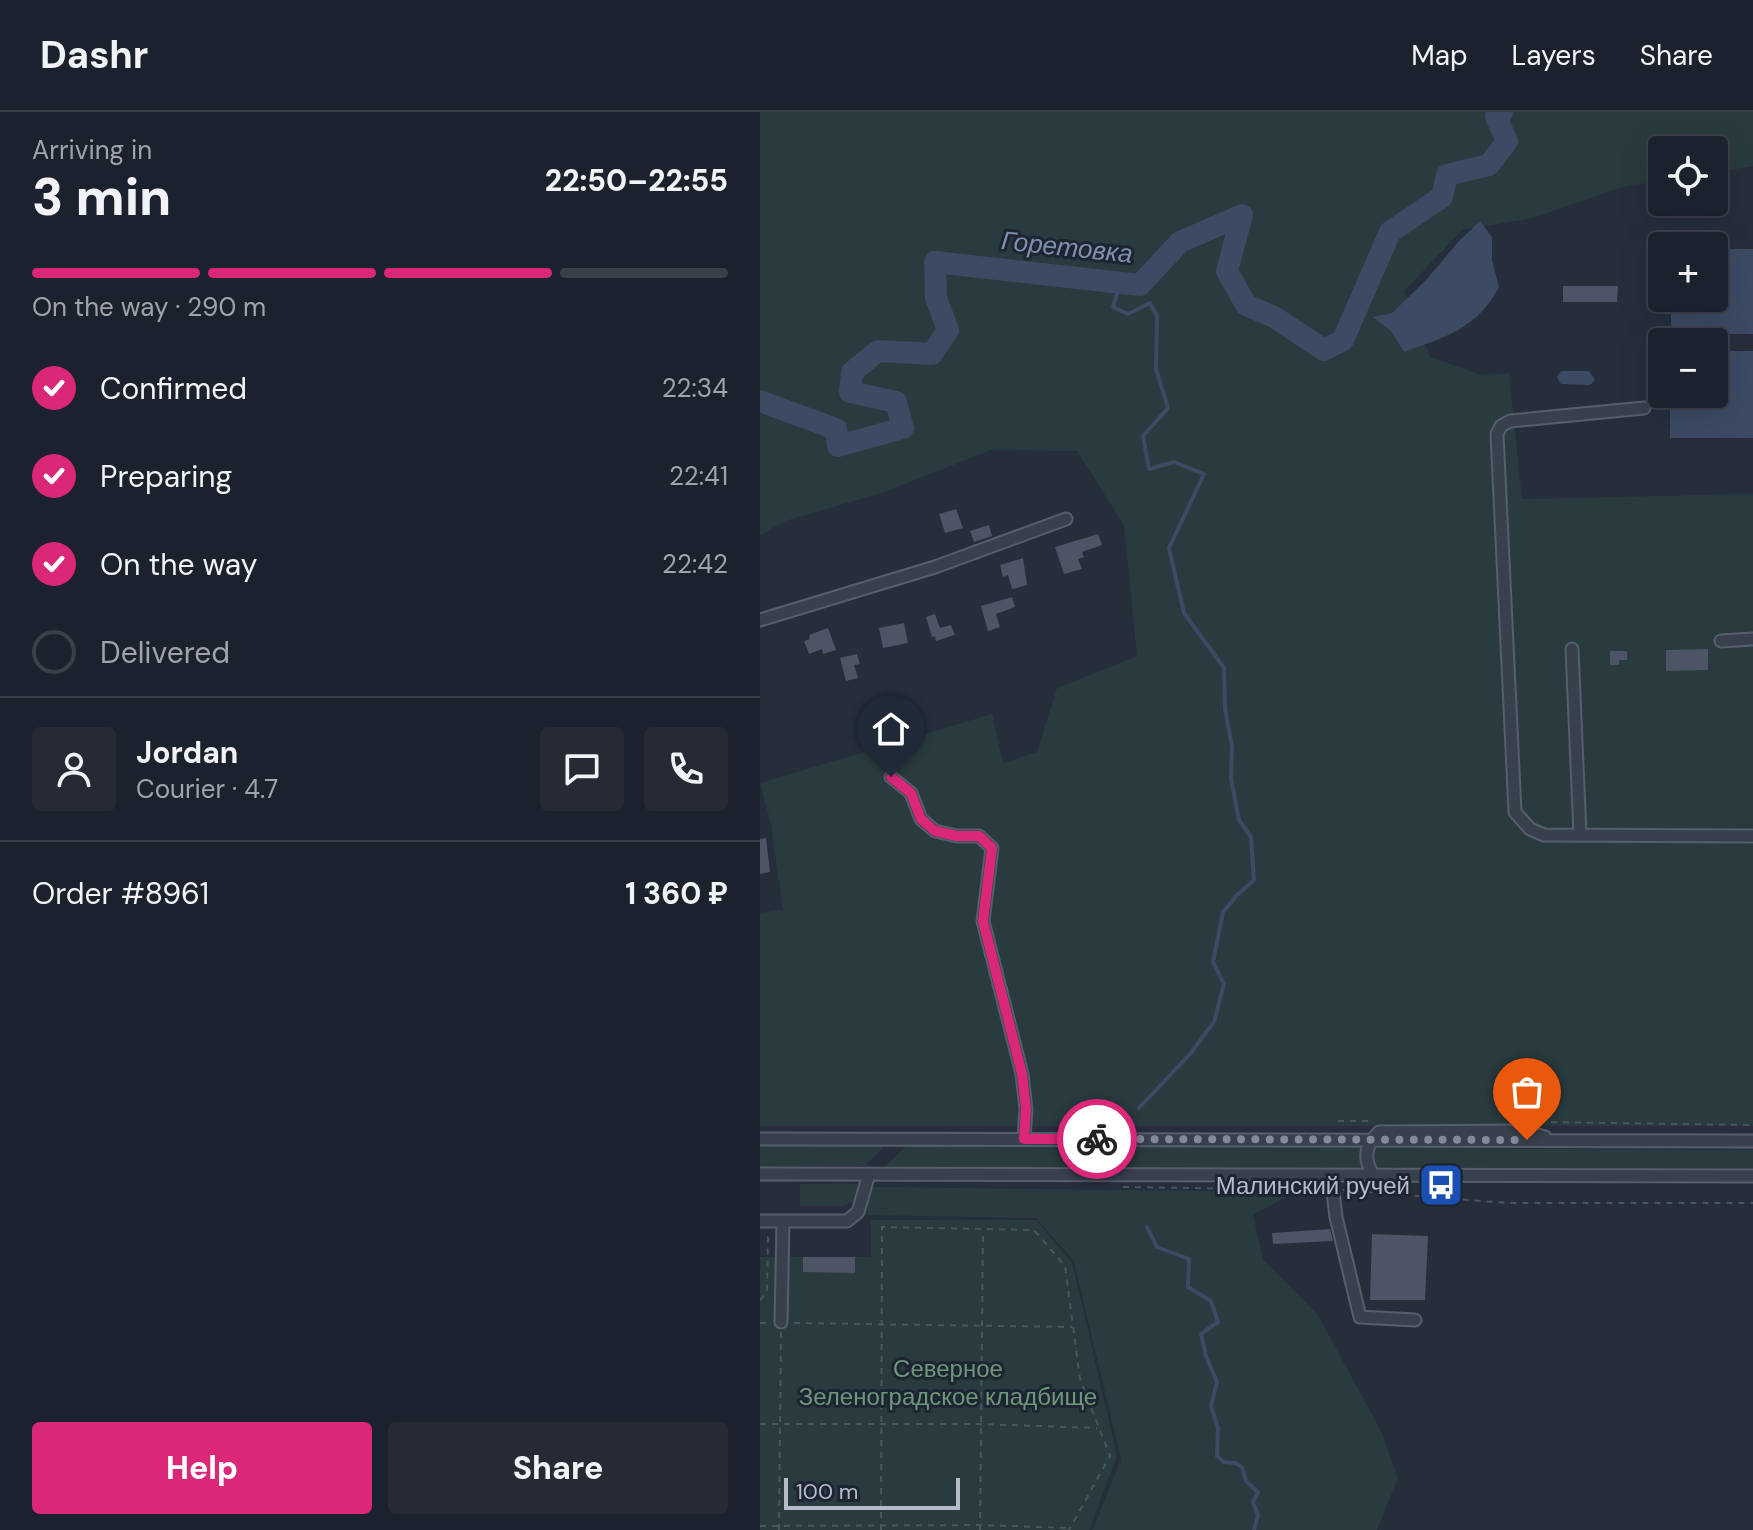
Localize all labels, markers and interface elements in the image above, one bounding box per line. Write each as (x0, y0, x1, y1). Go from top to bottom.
text: Dashr (40, 30, 148, 80)
text: Map (1411, 37, 1468, 74)
text: Layers (1512, 37, 1596, 74)
text: Share (1640, 37, 1713, 74)
text: Arriving in (32, 133, 152, 167)
map controls (1648, 136, 1728, 408)
button: locate (1648, 136, 1728, 216)
text: 22:50–22:55 (545, 161, 728, 200)
text: 3 min (32, 163, 171, 231)
water label: Горетовка (1000, 223, 1134, 271)
button: + (1648, 232, 1728, 312)
text: On the way · 290 m (32, 290, 266, 324)
button: − (1648, 328, 1728, 408)
icon: check (32, 366, 76, 410)
text: Confirmed (100, 369, 247, 408)
text: 22:34 (662, 371, 728, 405)
icon: check (32, 454, 76, 498)
text: Preparing (100, 457, 232, 496)
text: 22:41 (669, 459, 728, 493)
icon: check (32, 542, 76, 586)
text: On the way (100, 545, 257, 584)
text: 22:42 (662, 547, 728, 581)
text: Delivered (100, 633, 230, 672)
pin (857, 695, 925, 777)
icon: home (869, 707, 913, 751)
button: person (32, 727, 116, 811)
button: chat (540, 727, 624, 811)
button: phone (644, 727, 728, 811)
text: Jordan (136, 733, 238, 772)
text: Courier · 4.7 (136, 772, 278, 806)
text: Order #8961 (32, 874, 209, 913)
text: 1 360 ₽ (625, 874, 728, 913)
pin (1493, 1058, 1561, 1140)
icon: bag (1505, 1070, 1549, 1114)
courier (1057, 1099, 1137, 1179)
icon: bike (1075, 1117, 1119, 1161)
bus stop icon: Малинский ручей (1417, 1161, 1465, 1209)
place label: Малинский ручей (1216, 1170, 1410, 1201)
park label: Северное Зеленоградское кладбище (799, 1353, 1097, 1412)
button: Help (32, 1422, 372, 1514)
button: Share (388, 1422, 728, 1514)
scale bar (784, 1474, 960, 1510)
text: 100 m (796, 1477, 858, 1506)

